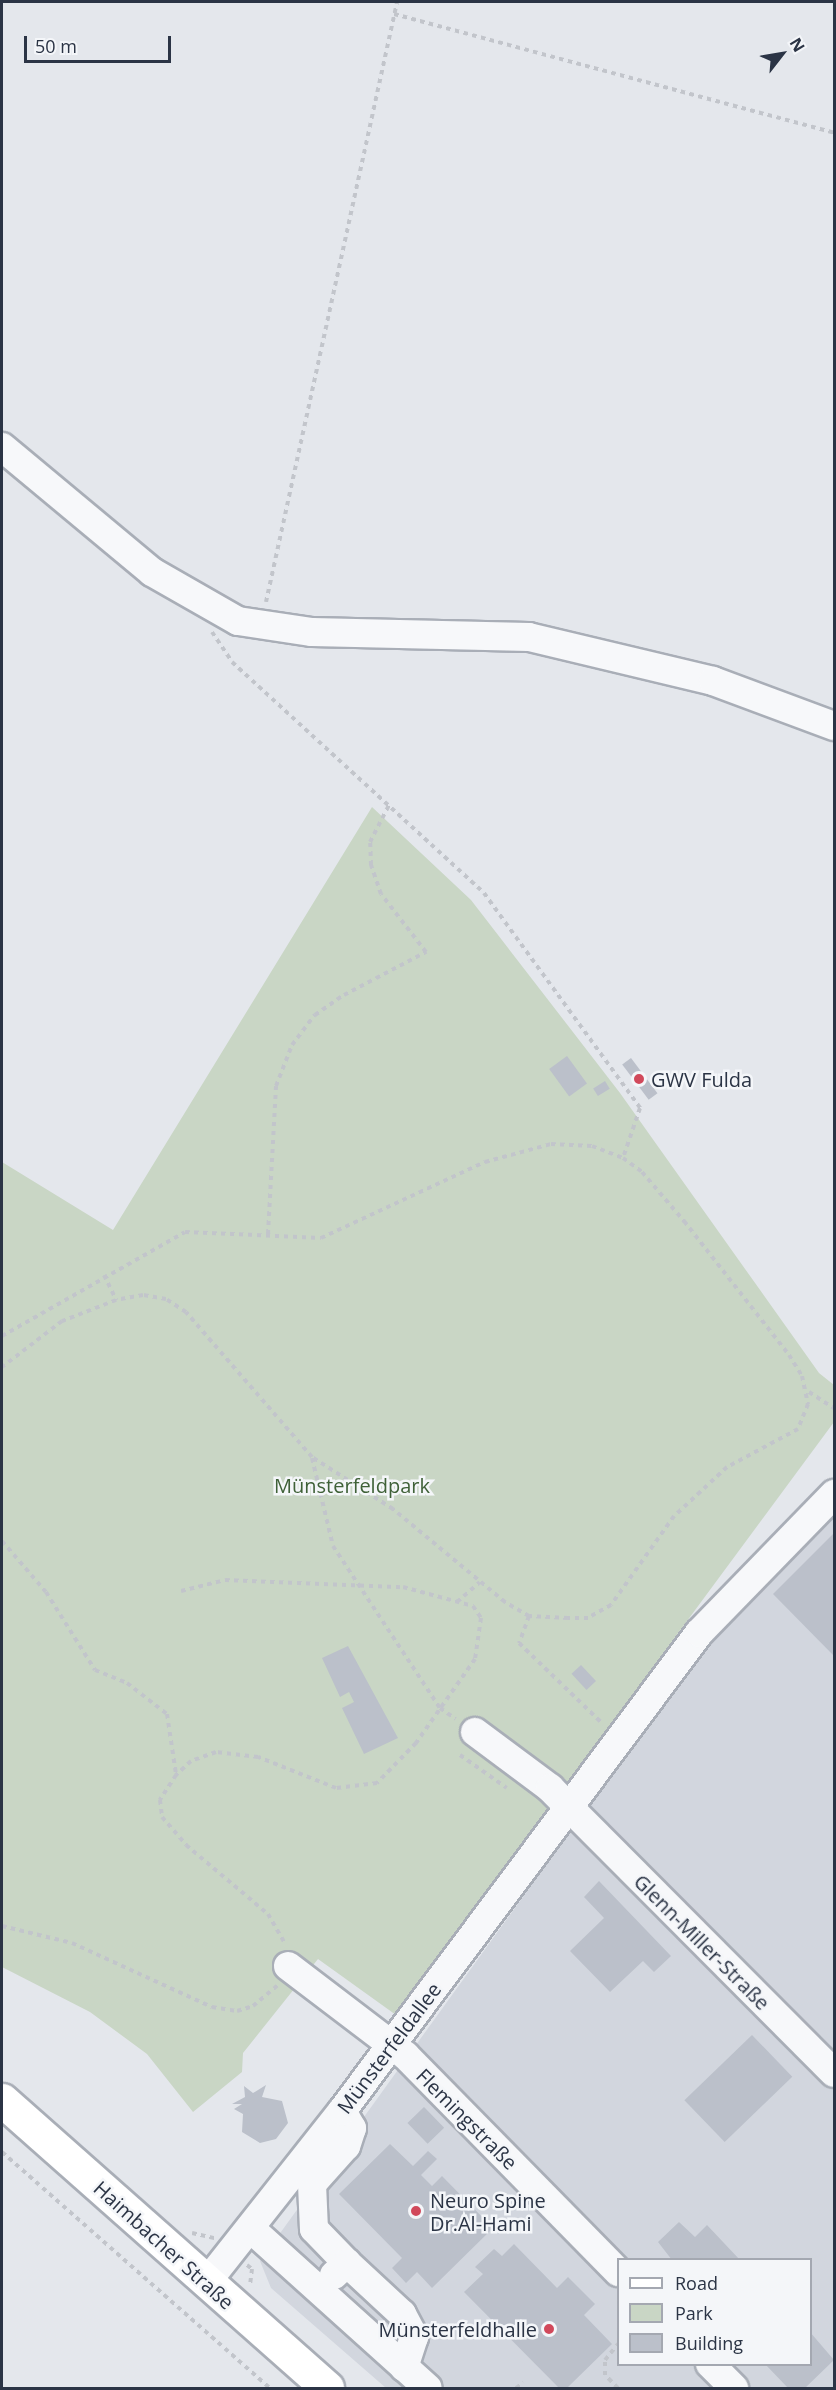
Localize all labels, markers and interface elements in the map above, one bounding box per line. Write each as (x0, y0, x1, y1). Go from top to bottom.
scale bar (27, 24, 174, 62)
north arrow (752, 24, 812, 84)
text: N (785, 33, 810, 56)
text: 50 m (35, 34, 77, 58)
place label: GWV Fulda (651, 1067, 752, 1091)
marker: GWV Fulda (632, 1072, 646, 1086)
park label: Münsterfeldpark (274, 1473, 430, 1497)
street label: Glenn-Miller-Straße (629, 1869, 775, 2015)
street label: Münsterfeldallee (332, 1978, 446, 2118)
street label: Flemingstraße (412, 2064, 522, 2174)
street label: Haimbacher Straße (89, 2176, 239, 2314)
place label: Neuro Spine Dr.Al-Hami (430, 2188, 546, 2235)
marker: Neuro Spine Dr.Al-Hami (407, 2202, 425, 2220)
legend (617, 2258, 812, 2366)
text: Road (675, 2271, 718, 2295)
text: Park (675, 2301, 713, 2325)
place label: Münsterfeldhalle (378, 2317, 537, 2341)
marker: Münsterfeldhalle (542, 2322, 556, 2336)
text: Building (675, 2331, 743, 2355)

